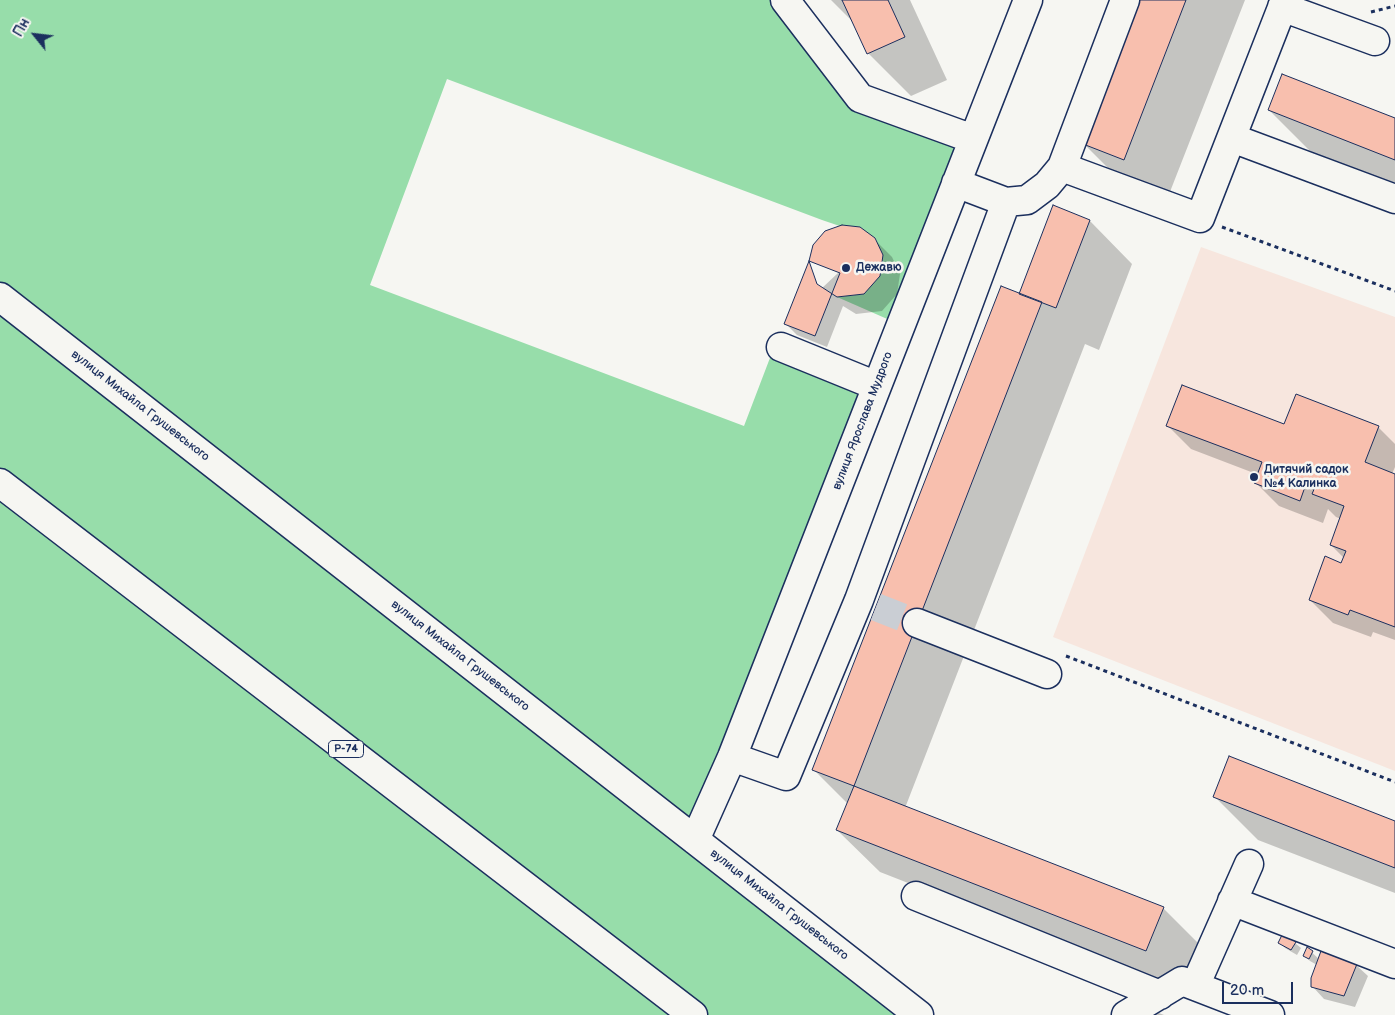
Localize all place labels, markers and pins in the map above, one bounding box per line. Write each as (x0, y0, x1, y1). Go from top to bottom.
place label: Дежавю (856, 261, 902, 275)
marker: Дежавю (840, 262, 852, 274)
place label: Дитячий садок №4 Калинка (1264, 463, 1348, 491)
marker: Дитячий садок №4 Калинка (1248, 471, 1260, 483)

